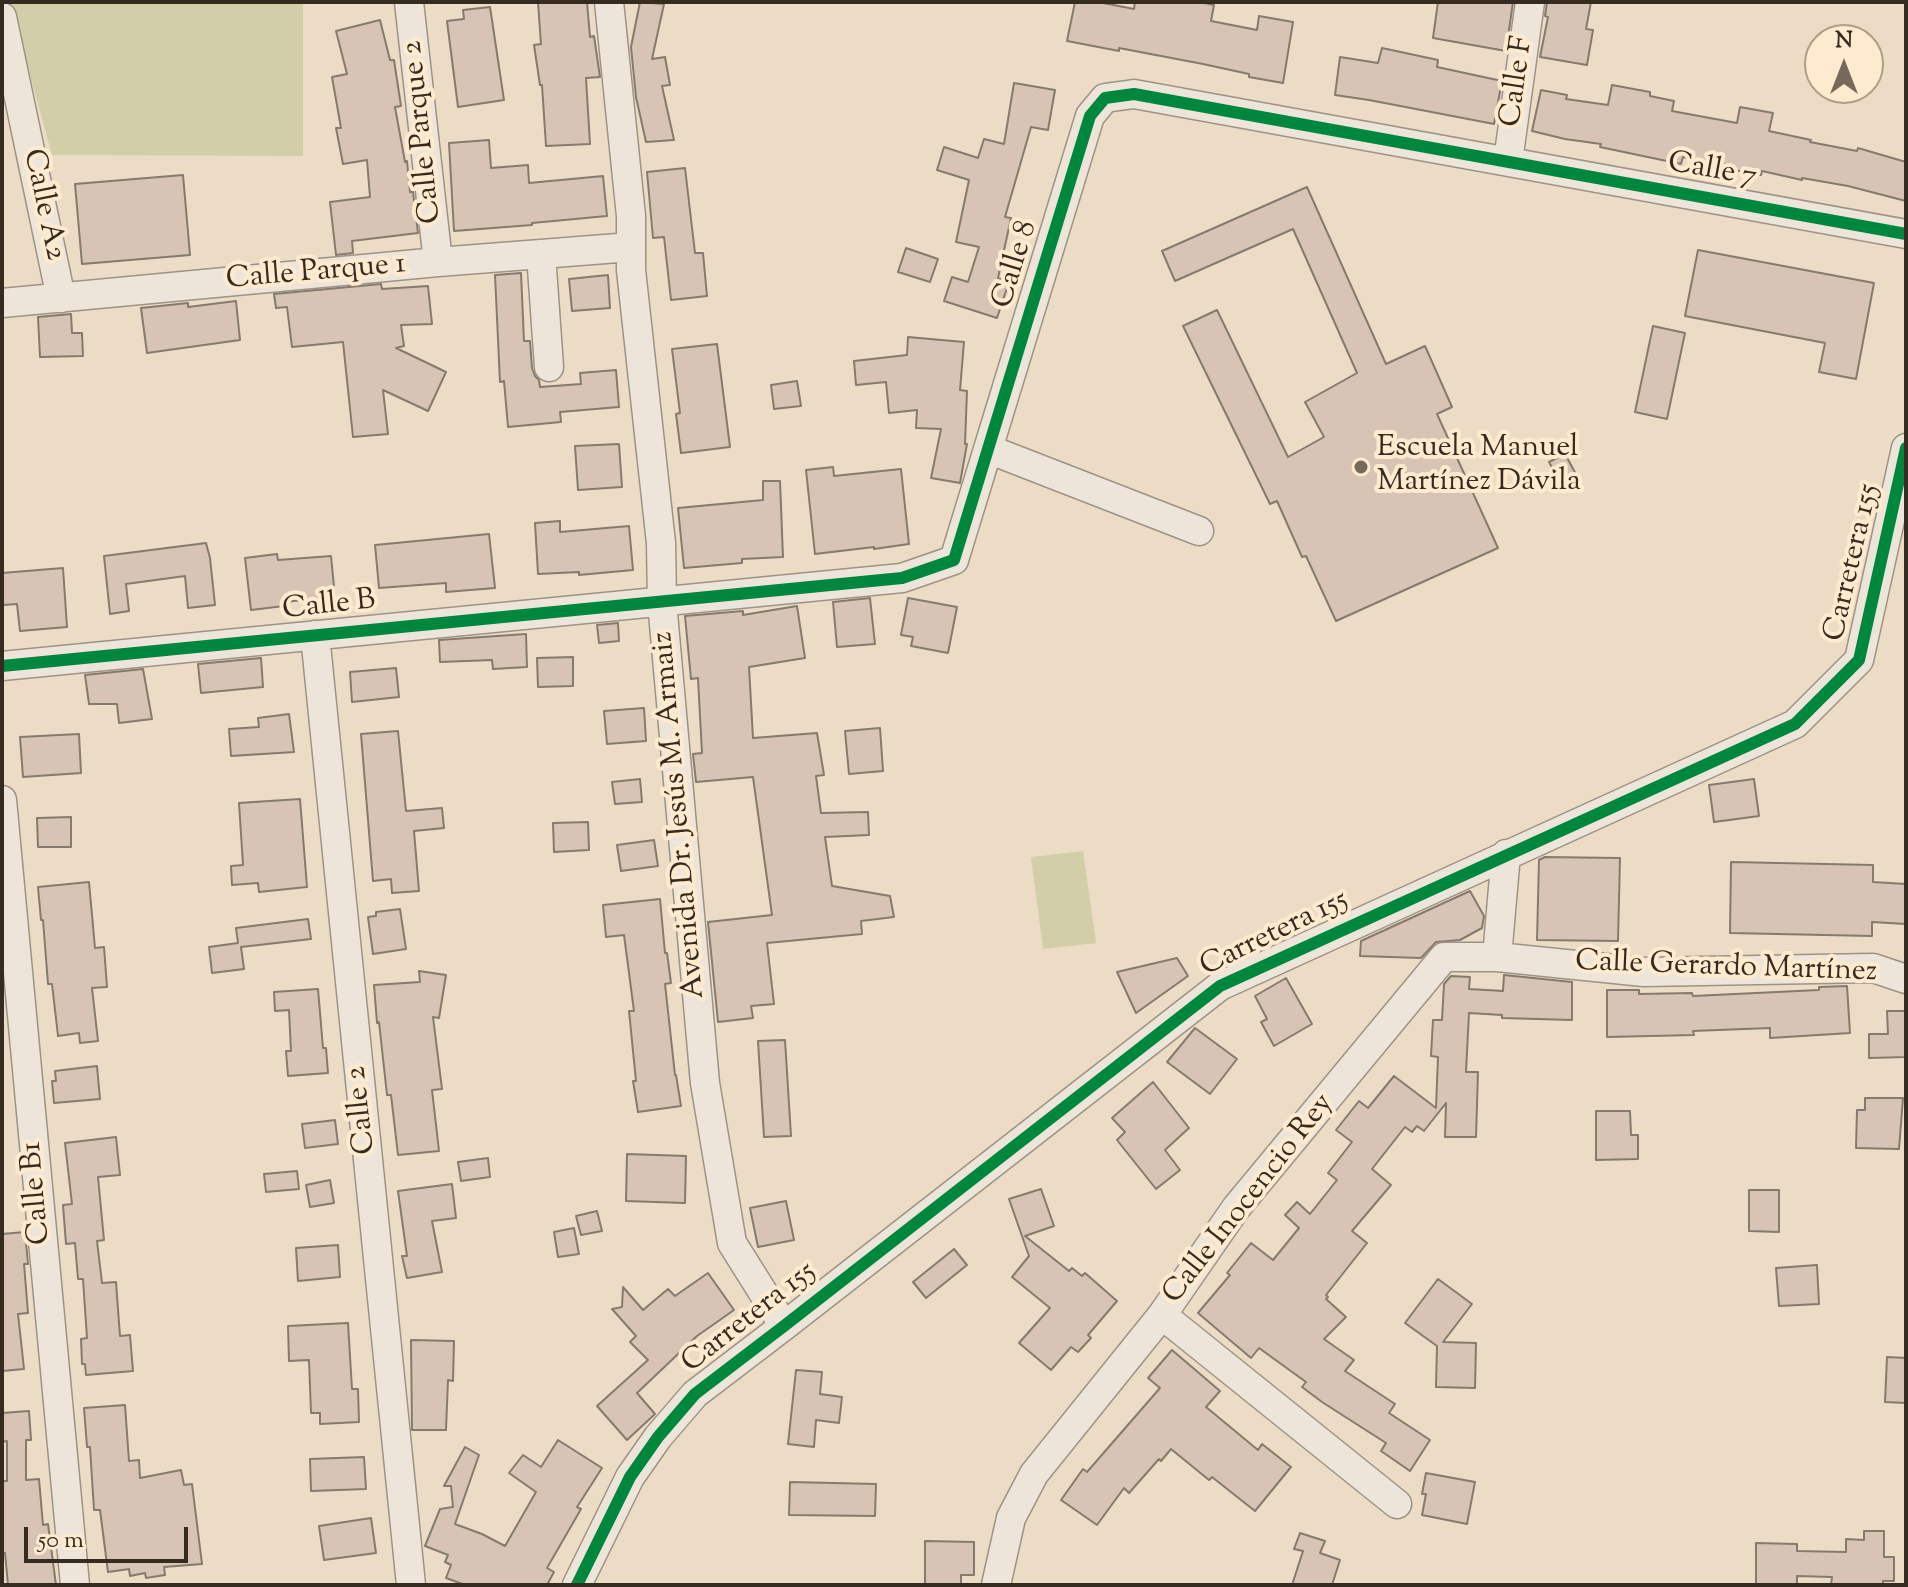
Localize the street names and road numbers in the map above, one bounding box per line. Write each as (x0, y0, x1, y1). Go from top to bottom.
street label: Calle F (1495, 34, 1543, 130)
street label: Calle Parque 2 (396, 39, 452, 225)
street label: Calle A2 (13, 146, 71, 264)
street label: Calle 7 (1665, 147, 1759, 197)
street label: Calle 8 (987, 217, 1047, 313)
street label: Calle Parque 1 (225, 248, 407, 300)
street label: Carretera 155 (1818, 481, 1890, 645)
street label: Calle B (281, 584, 377, 630)
street label: Avenida Dr. Jesús M. Armaiz (647, 630, 715, 1000)
street label: Carretera 155 (1195, 884, 1355, 986)
street label: Calle Gerardo Martínez (1574, 946, 1878, 992)
street label: Calle 2 (340, 1064, 386, 1156)
street label: Calle Inocencio Rey (1157, 1088, 1343, 1312)
street label: Calle B1 (16, 1140, 60, 1246)
street label: Carretera 155 (676, 1256, 824, 1382)

